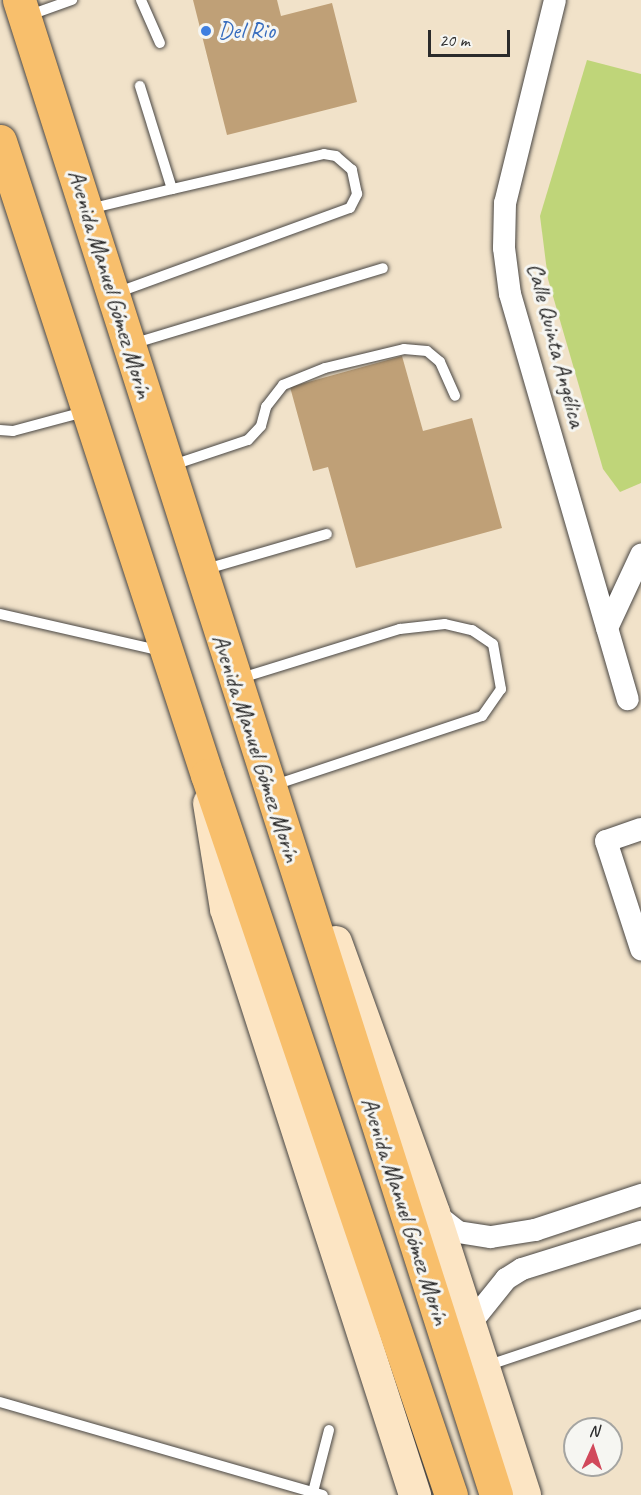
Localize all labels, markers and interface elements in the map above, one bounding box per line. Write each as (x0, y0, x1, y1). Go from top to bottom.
place label: Del Rio (218, 17, 276, 45)
scale bar (431, 18, 514, 56)
marker: Del Rio (199, 24, 213, 38)
text: 20 m (439, 29, 470, 51)
street label: Avenida Manuel Gómez Morín (61, 166, 159, 402)
street label: Calle Quinta Angélica (520, 260, 592, 430)
street label: Avenida Manuel Gómez Morín (206, 631, 306, 865)
street label: Avenida Manuel Gómez Morín (355, 1094, 455, 1328)
north arrow (563, 1417, 623, 1477)
text: N (588, 1421, 599, 1441)

